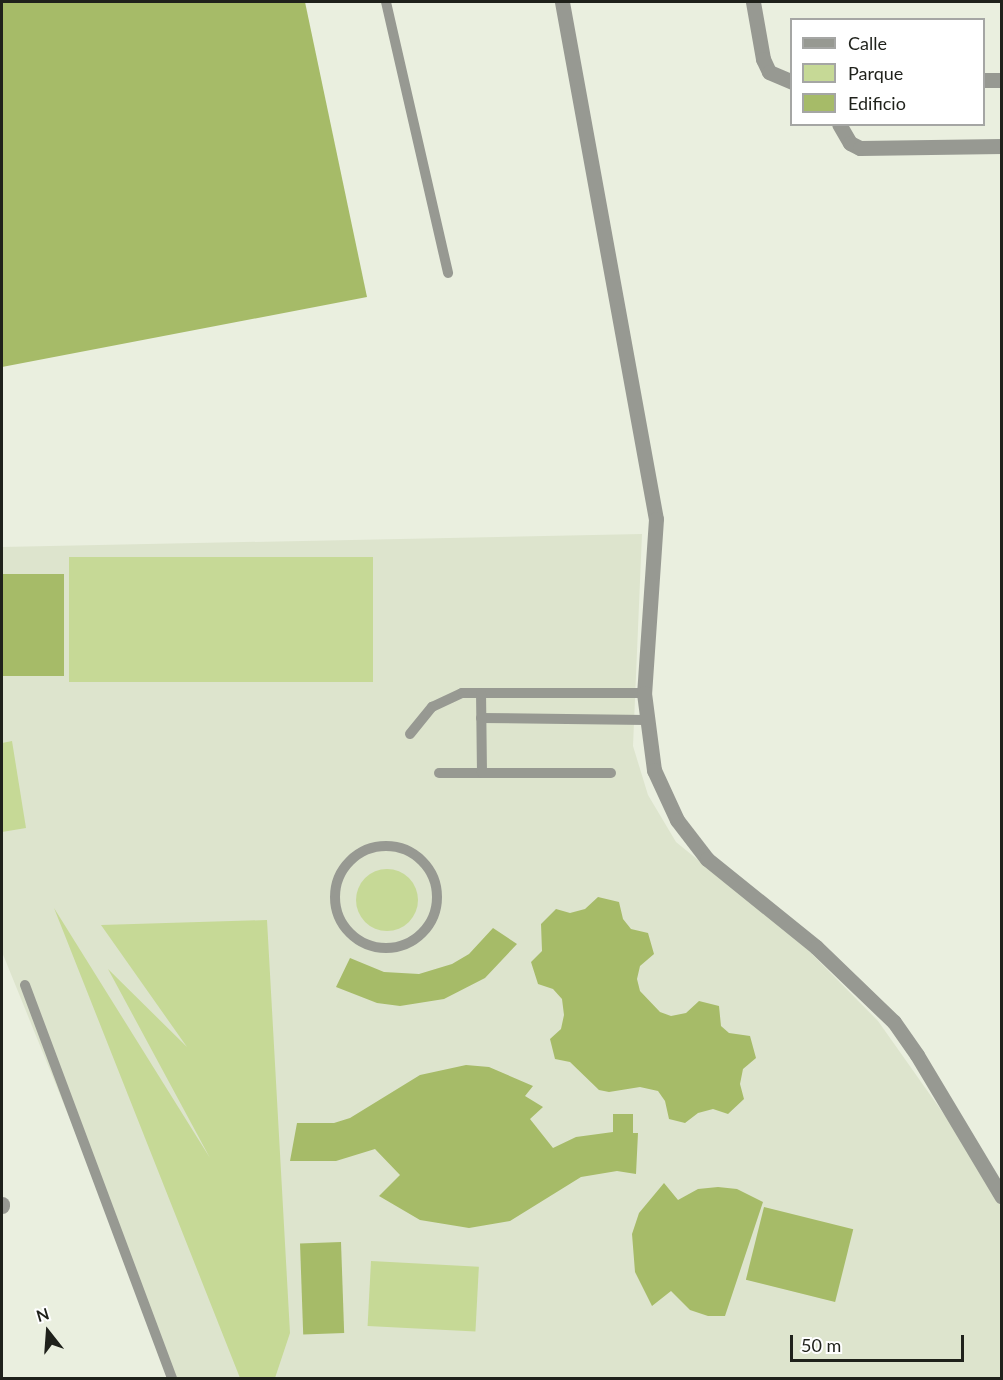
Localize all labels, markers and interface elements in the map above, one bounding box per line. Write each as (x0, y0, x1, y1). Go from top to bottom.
legend (790, 18, 985, 126)
text: Calle (848, 32, 887, 54)
text: Parque (848, 62, 903, 84)
text: Edificio (848, 92, 906, 114)
north arrow (18, 1302, 78, 1362)
text: N (34, 1303, 51, 1325)
scale bar (793, 1323, 967, 1361)
text: 50 m (801, 1334, 841, 1356)

